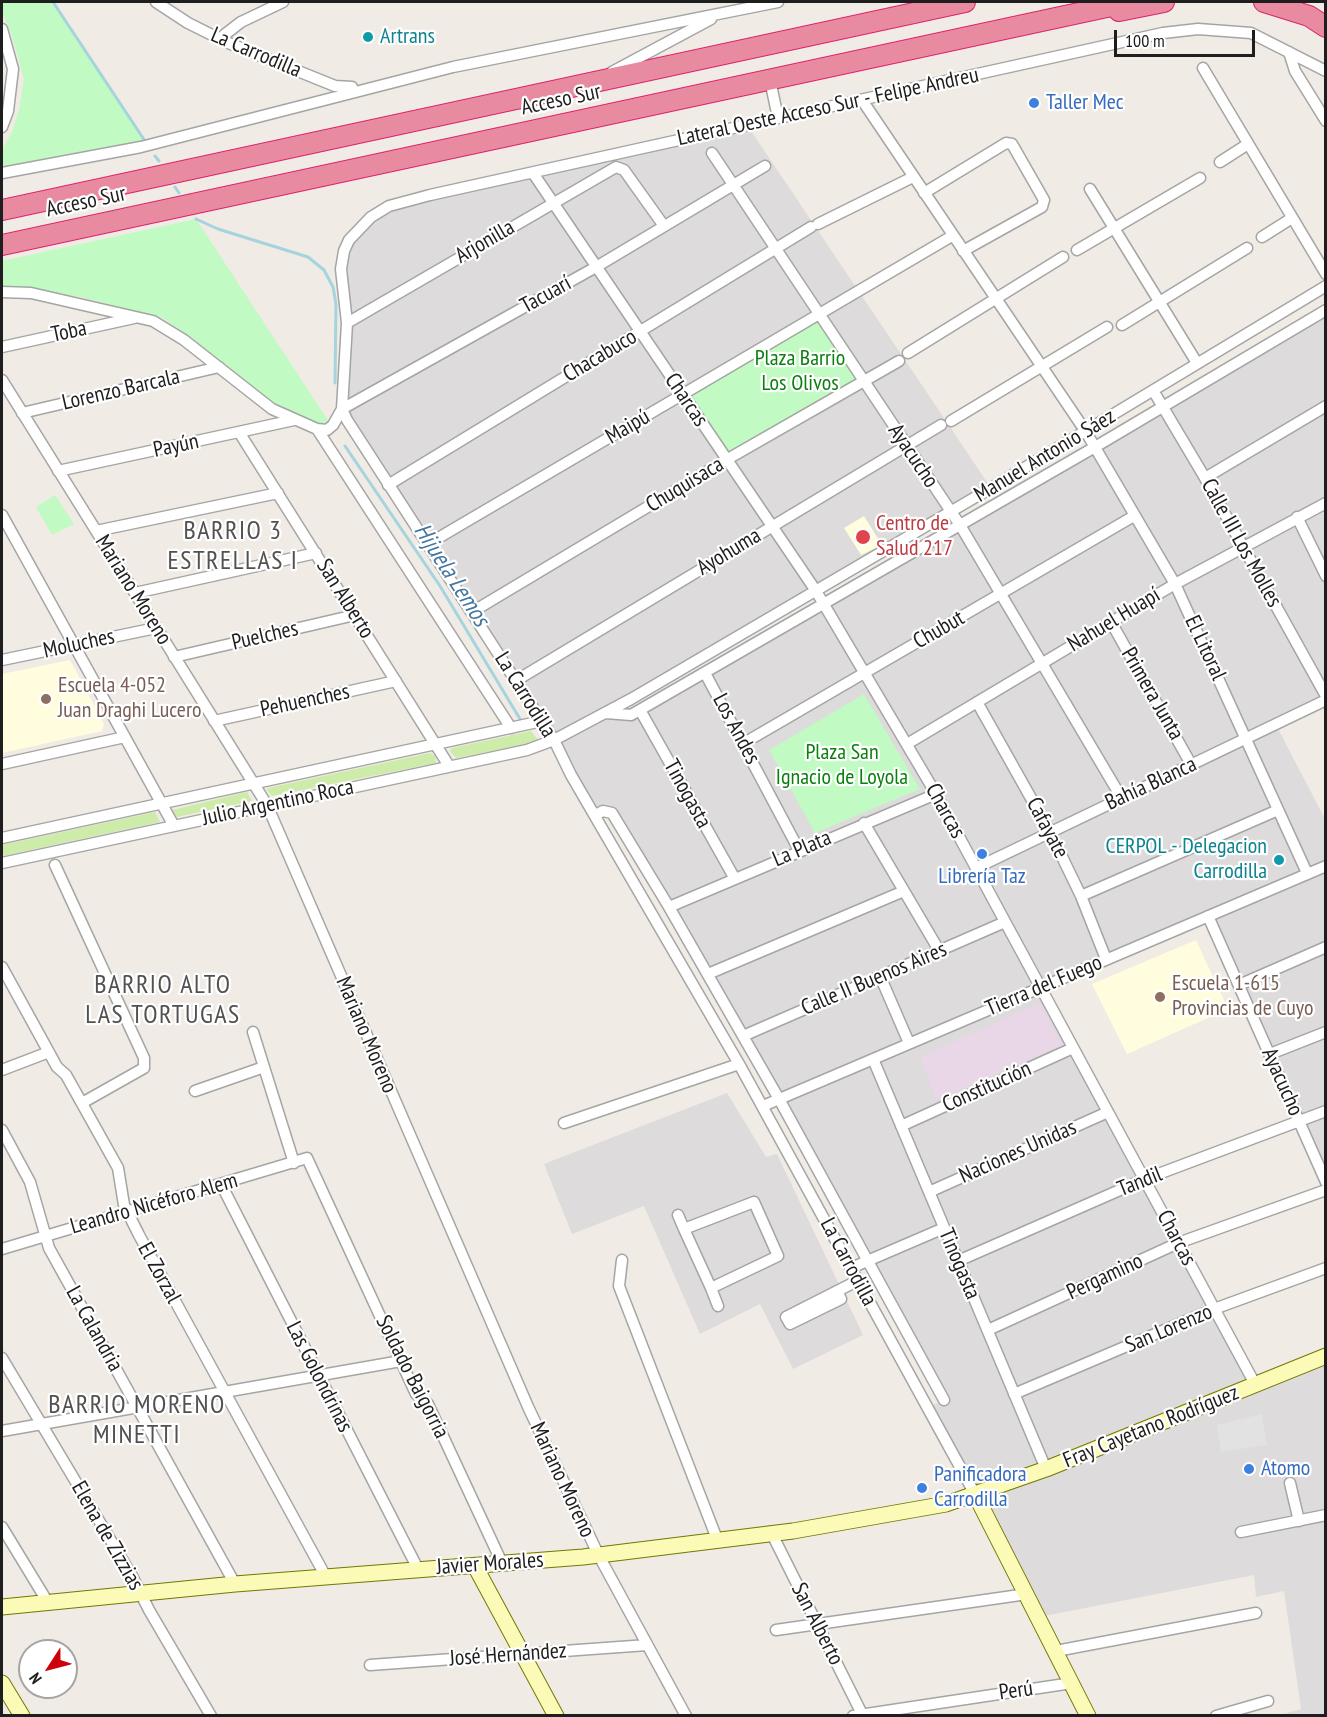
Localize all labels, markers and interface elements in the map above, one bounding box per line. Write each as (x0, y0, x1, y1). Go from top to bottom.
scale bar (1117, 18, 1258, 56)
street label: La Carrodilla (207, 22, 305, 84)
place label: Artrans (380, 24, 435, 50)
text: 100 m (1125, 29, 1165, 52)
marker: Artrans (361, 30, 375, 44)
street label: Lateral Oeste Acceso Sur - Felipe Andreu (675, 62, 981, 152)
street label: Acceso Sur (519, 79, 603, 121)
place label: Taller Mec (1046, 90, 1124, 116)
marker: Taller Mec (1027, 96, 1041, 110)
street label: Acceso Sur (44, 181, 128, 223)
street label: Arjonilla (451, 215, 519, 269)
street label: Tacuarí (516, 270, 576, 320)
street label: Toba (49, 315, 89, 349)
street label: Chacabuco (558, 324, 642, 388)
park label: Plaza Barrio Los Olivos (755, 346, 845, 398)
street label: Lorenzo Barcala (60, 364, 182, 416)
street label: Charcas (659, 368, 713, 432)
street label: Manuel Antonio Sáez (970, 403, 1120, 509)
street label: Maipú (601, 404, 655, 450)
street label: Ayacucho (882, 419, 944, 493)
street label: Payún (151, 428, 201, 464)
street label: Chuquisaca (641, 452, 729, 518)
street label: Calle III Los Molles (1195, 474, 1287, 612)
place label: Centro de Salud 217 (876, 511, 953, 562)
district label: BARRIO 3 ESTRELLAS I (168, 516, 298, 578)
water label: Hijuela Lemos (407, 518, 495, 632)
street label: Ayohuma (692, 523, 766, 581)
marker: Centro de Salud 217 (854, 528, 872, 546)
street label: Mariano Moreno (89, 530, 177, 650)
street label: San Alberto (310, 554, 380, 644)
street label: Nahuel Huapí (1063, 582, 1165, 658)
street label: Chubut (909, 605, 969, 655)
street label: El Litoral (1179, 611, 1231, 685)
street label: Puelches (229, 616, 301, 656)
street label: Moluches (41, 624, 117, 664)
street label: Primera Junta (1115, 643, 1189, 745)
street label: La Carrodilla (488, 647, 562, 743)
place label: Escuela 4-052 Juan Draghi Lucero (58, 673, 201, 724)
street label: Pehuenches (258, 679, 352, 723)
street label: Los Andes (707, 689, 765, 769)
marker: Escuela 4-052 Juan Draghi Lucero (39, 692, 53, 706)
park label: Plaza San Ignacio de Loyola (776, 740, 908, 792)
street label: Bahía Blanca (1101, 751, 1201, 817)
street label: Tinogasta (657, 755, 717, 833)
street label: Julio Argentino Roca (200, 774, 356, 832)
street label: Charcas (919, 779, 971, 843)
street label: Cafayate (1020, 793, 1074, 863)
street label: La Plata (769, 825, 835, 873)
place label: CERPOL - Delegacion Carrodilla (1106, 834, 1267, 885)
marker: Librería Taz (975, 847, 989, 861)
marker: CERPOL - Delegacion Carrodilla (1272, 853, 1286, 867)
place label: Librería Taz (938, 864, 1026, 890)
street label: Calle II Buenos Aires (797, 936, 951, 1022)
street label: Tierra del Fuego (982, 950, 1106, 1022)
district label: BARRIO ALTO LAS TORTUGAS (85, 970, 241, 1032)
place label: Escuela 1-615 Provincias de Cuyo (1172, 971, 1314, 1022)
street label: Mariano Moreno (330, 973, 402, 1097)
marker: Escuela 1-615 Provincias de Cuyo (1153, 990, 1167, 1004)
street label: Ayacucho (1255, 1044, 1309, 1120)
street label: Constitución (939, 1056, 1035, 1118)
street label: Naciones Unidas (955, 1114, 1081, 1190)
street label: Tandil (1114, 1161, 1166, 1203)
street label: Leandro Nicéforo Alem (67, 1168, 241, 1240)
street label: Charcas (1151, 1206, 1201, 1270)
street label: La Carrodilla (814, 1214, 882, 1310)
street label: Tinogasta (932, 1225, 986, 1303)
street label: El Zorzal (132, 1238, 186, 1308)
street label: Pergamino (1063, 1248, 1147, 1306)
street label: La Calandria (60, 1282, 128, 1376)
street label: San Lorenzo (1121, 1299, 1217, 1359)
street label: Soldado Baigorria (370, 1311, 454, 1443)
street label: Las Golondrinas (280, 1317, 358, 1437)
street label: Fray Cayetano Rodríguez (1059, 1380, 1243, 1474)
district label: BARRIO MORENO MINETTI (48, 1390, 226, 1452)
street label: Mariano Moreno (524, 1418, 600, 1542)
place label: Atomo (1261, 1456, 1310, 1482)
place label: Panificadora Carrodilla (934, 1462, 1027, 1514)
marker: Atomo (1242, 1462, 1256, 1476)
street label: Elena de Zizzias (65, 1477, 149, 1595)
marker: Panificadora Carrodilla (915, 1481, 929, 1495)
street label: Javier Morales (436, 1547, 544, 1581)
street label: San Alberto (785, 1579, 849, 1669)
street label: José Hernández (449, 1638, 567, 1672)
north arrow (18, 1639, 78, 1699)
text: N (24, 1669, 46, 1688)
street label: Perú (997, 1676, 1035, 1706)

